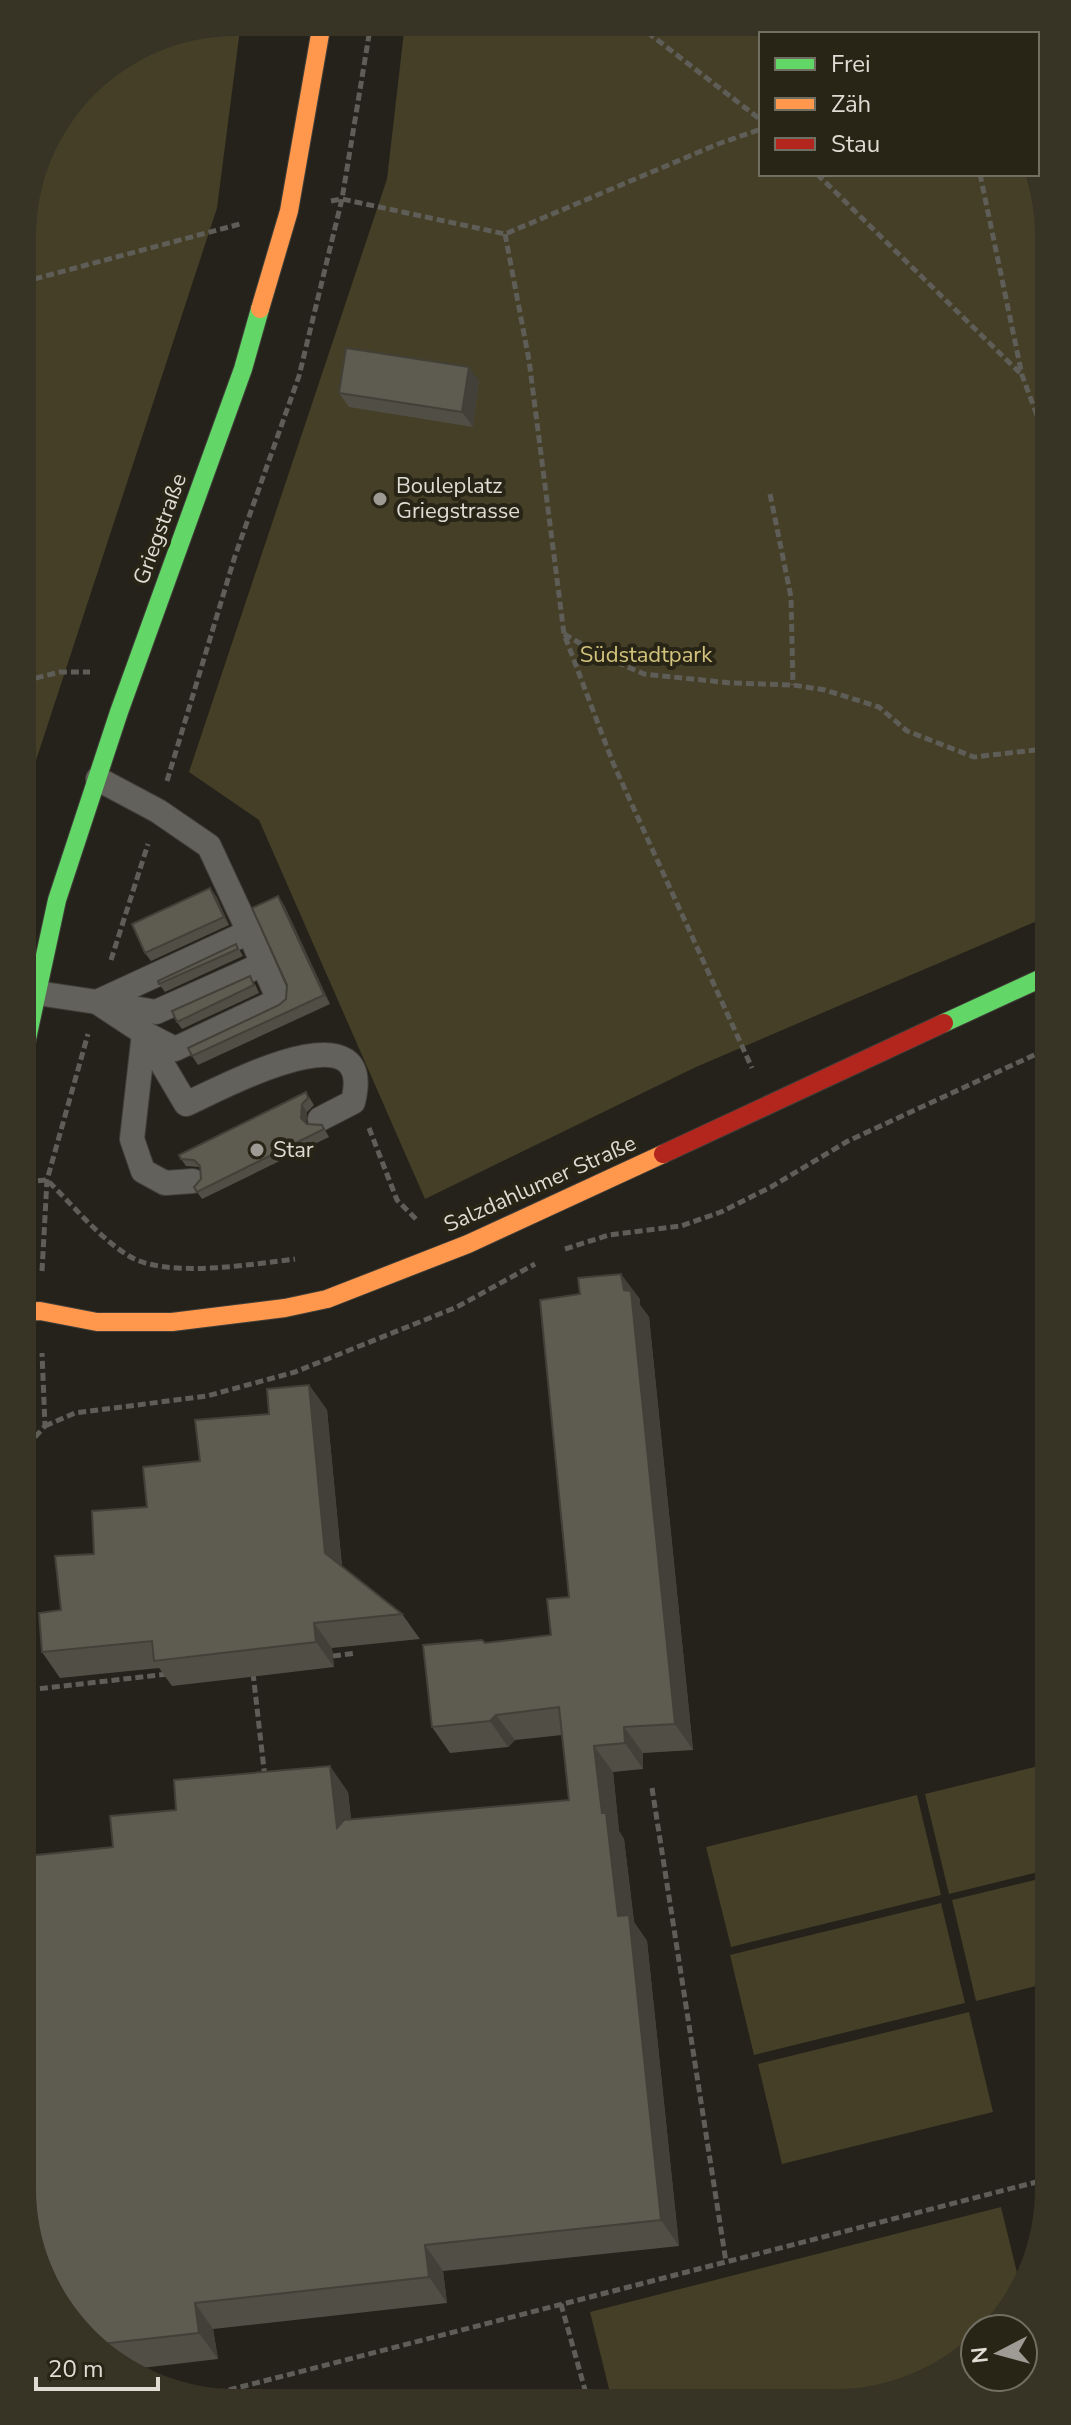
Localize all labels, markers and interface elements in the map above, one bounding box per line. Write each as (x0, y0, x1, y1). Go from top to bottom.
legend (759, 32, 1039, 176)
text: Frei (831, 48, 871, 80)
text: Zäh (831, 88, 871, 120)
text: Stau (831, 128, 880, 160)
street label: Griegstraße (126, 469, 194, 589)
place label: Bouleplatz Griegstrasse (396, 471, 520, 526)
marker: Bouleplatz Griegstrasse (371, 490, 389, 508)
park label: Südstadtpark (580, 640, 713, 670)
street label: Salzdahlumer Straße (439, 1128, 641, 1240)
place label: Star (273, 1135, 314, 1165)
marker: Star (248, 1141, 266, 1159)
north arrow (959, 2313, 1039, 2393)
scale bar (36, 2341, 158, 2391)
text: N (964, 2345, 996, 2365)
text: 20 m (48, 2353, 104, 2385)

